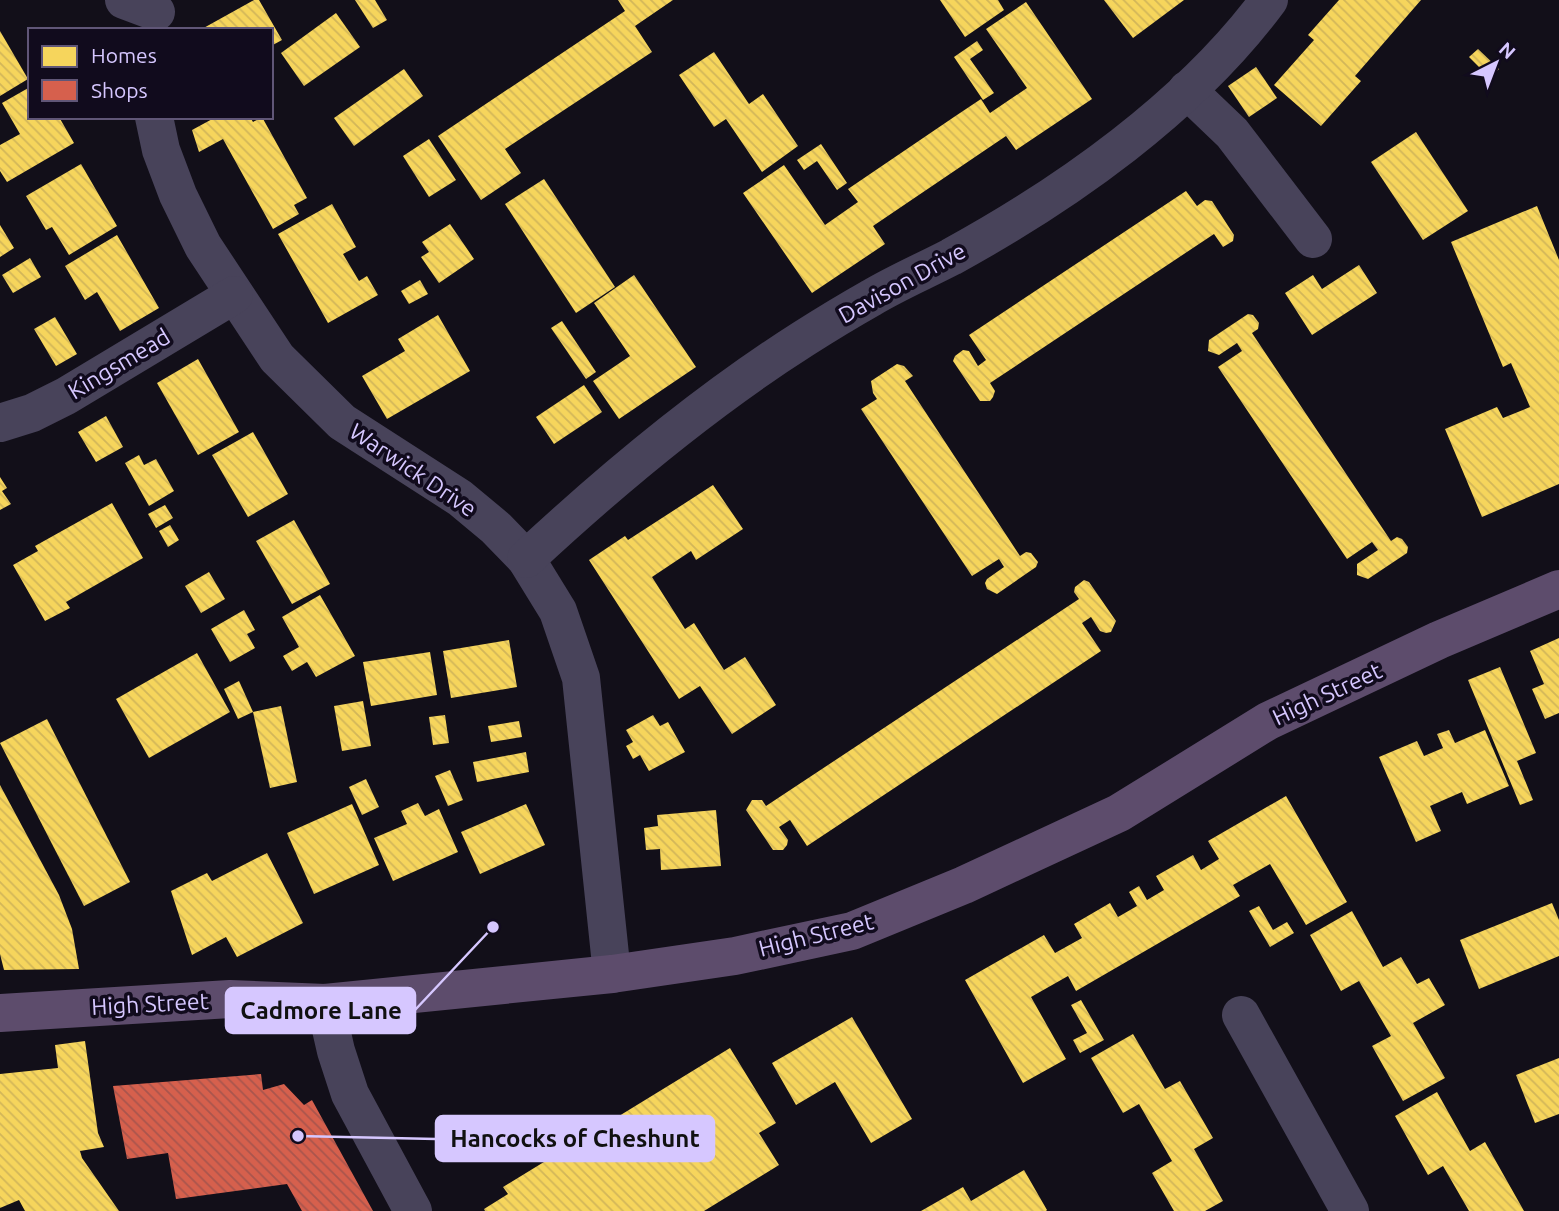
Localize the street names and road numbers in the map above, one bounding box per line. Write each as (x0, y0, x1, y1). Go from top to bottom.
street label: Davison Drive (834, 237, 970, 328)
street label: Kingsmead (63, 323, 174, 404)
street label: Warwick Drive (345, 418, 481, 521)
street label: High Street (1268, 657, 1385, 730)
street label: High Street (756, 908, 876, 961)
street label: High Street (91, 988, 209, 1019)

